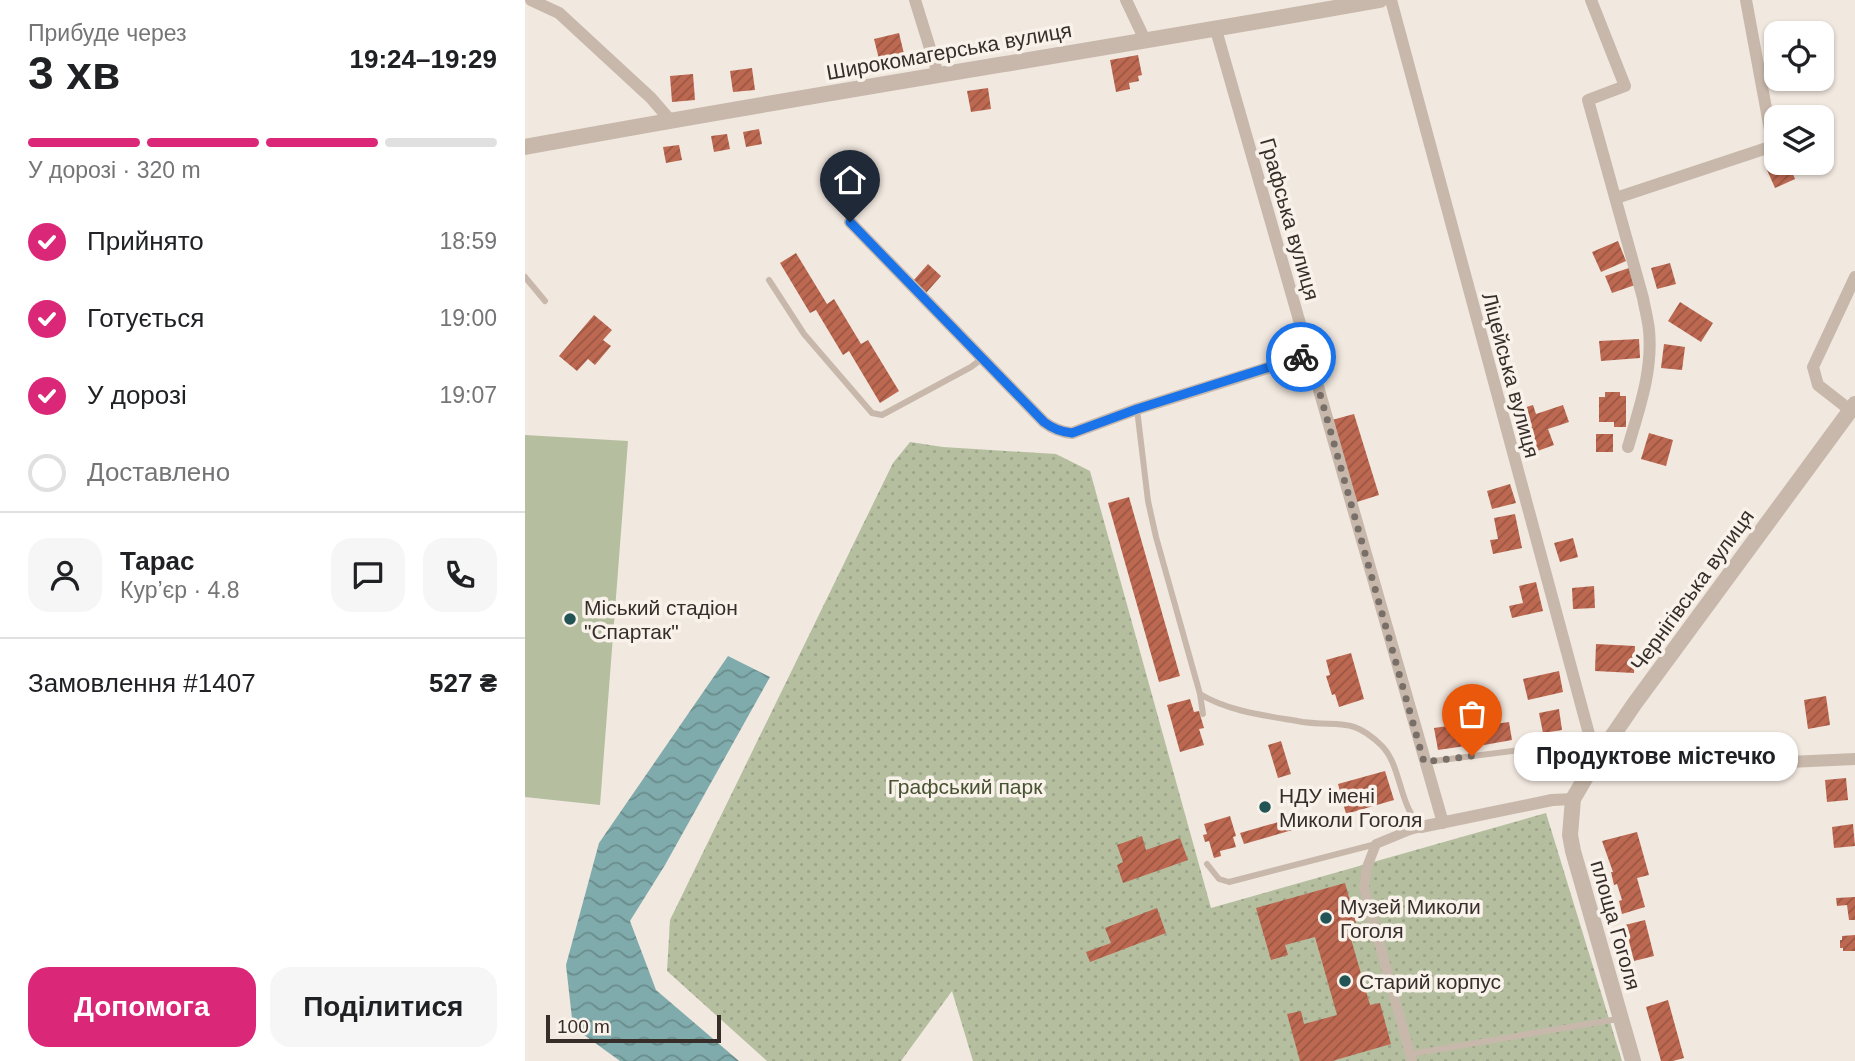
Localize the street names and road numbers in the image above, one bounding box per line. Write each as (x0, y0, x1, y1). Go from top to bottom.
street label: Широкомагерська вулиця (824, 18, 1074, 84)
street label: Графська вулиця (1256, 135, 1324, 303)
street label: Ліцейська вулиця (1478, 290, 1544, 460)
street label: Чернігівська вулиця (1626, 505, 1758, 675)
street label: площа Гоголя (1586, 857, 1646, 993)

